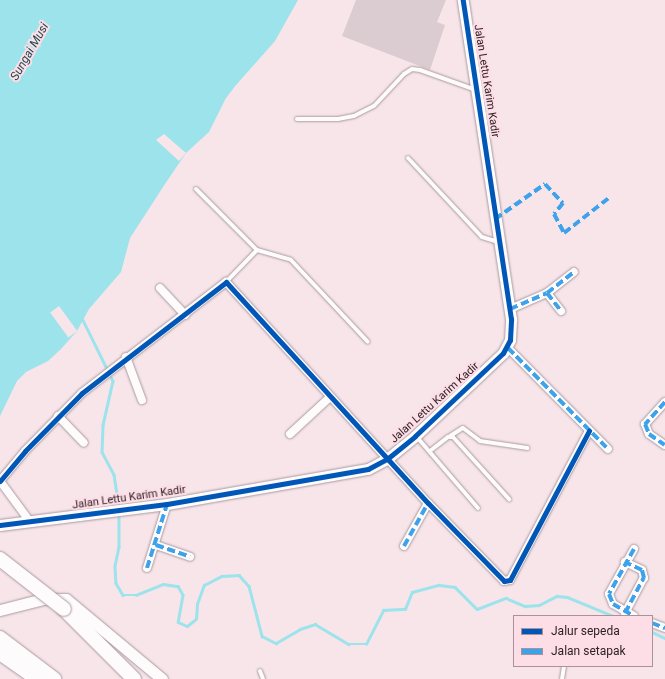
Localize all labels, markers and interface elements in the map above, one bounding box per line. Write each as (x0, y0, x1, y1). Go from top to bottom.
water label: Sungai Musi (8, 21, 52, 83)
street label: Jalan Lettu Karim Kadir (471, 23, 501, 139)
street label: Jalan Lettu Karim Kadir (388, 360, 482, 446)
street label: Jalan Lettu Karim Kadir (71, 484, 187, 512)
legend (513, 615, 653, 667)
text: Jalur sepeda (551, 624, 620, 638)
text: Jalan setapak (551, 644, 626, 658)

